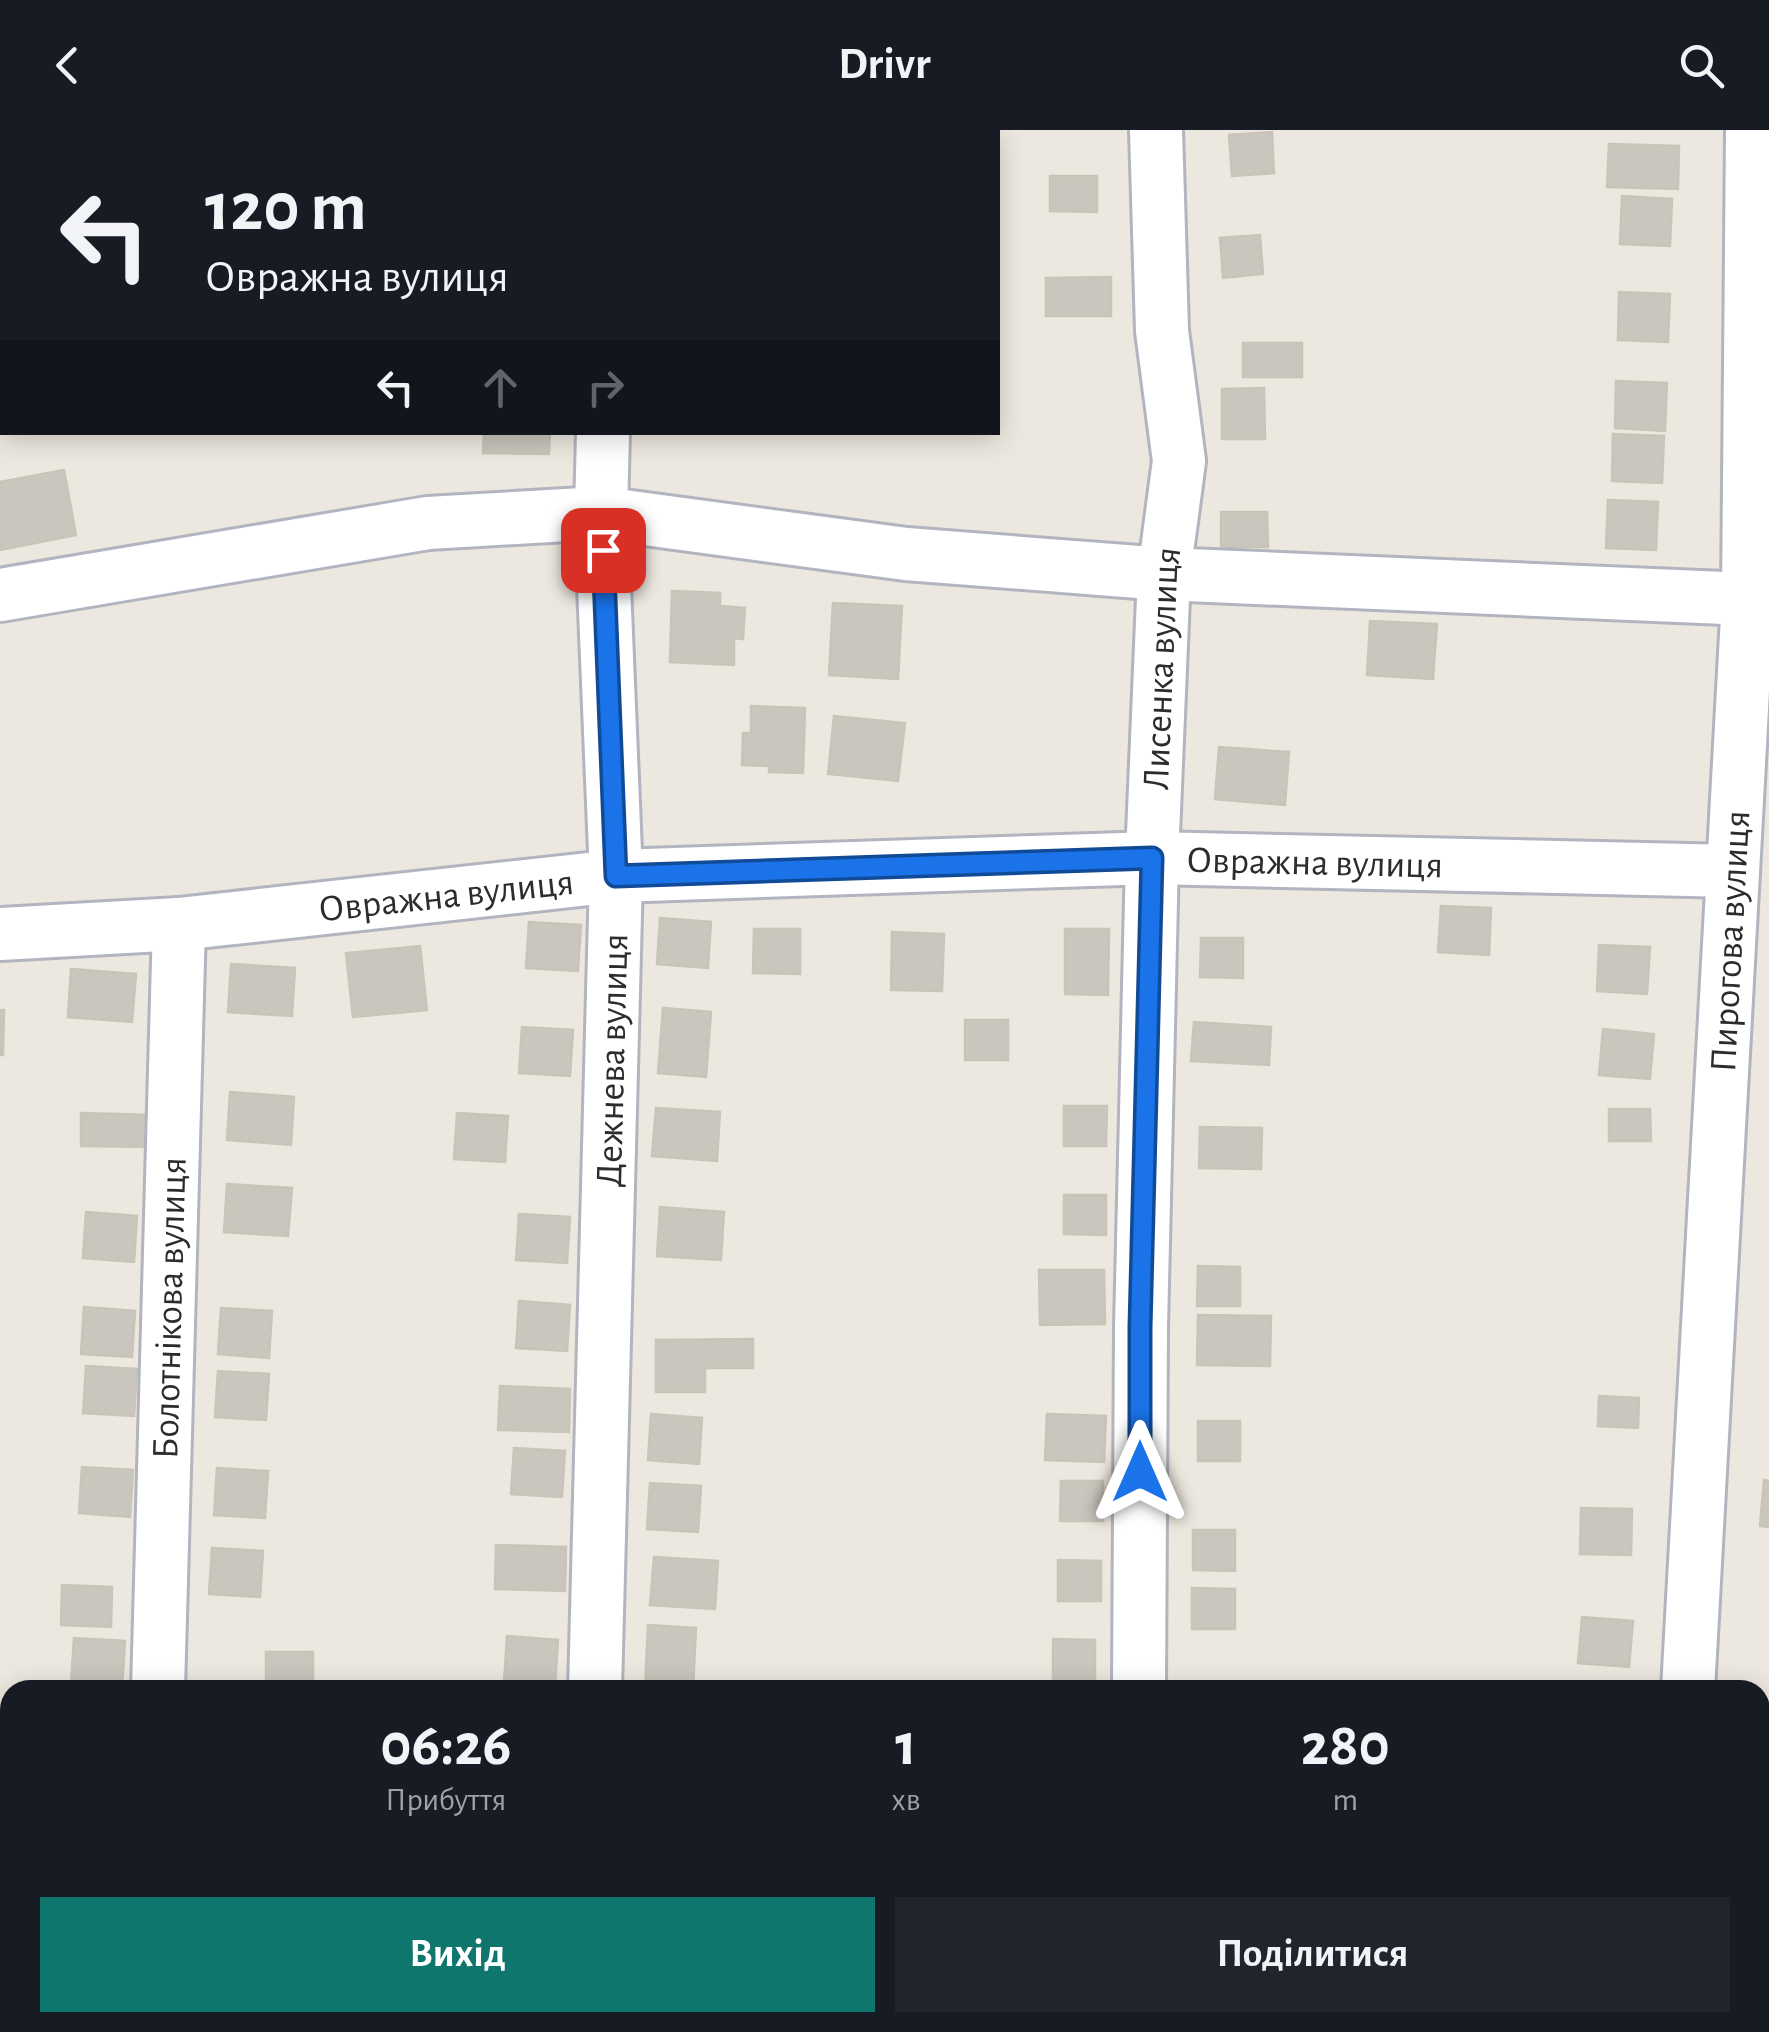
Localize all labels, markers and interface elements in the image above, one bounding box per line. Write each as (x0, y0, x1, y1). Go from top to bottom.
icon: back (40, 38, 95, 93)
icon: search (1674, 38, 1729, 93)
text: Drivr (838, 42, 931, 87)
icon: left (40, 170, 170, 300)
text: 120 m (205, 173, 367, 243)
text: Овражна вулиця (205, 255, 509, 300)
icon: left (368, 360, 423, 415)
icon: ahead (473, 360, 528, 415)
icon: right (578, 360, 633, 415)
pin (561, 508, 646, 593)
icon: arrive (576, 523, 631, 578)
street label: Лисенка вулиця (1138, 545, 1188, 791)
street label: Пирогова вулиця (1705, 809, 1757, 1073)
street label: Овражна вулиця (1186, 842, 1443, 886)
street label: Овражна вулиця (317, 864, 576, 930)
street label: Дежнева вулиця (591, 933, 636, 1188)
street label: Болотнікова вулиця (147, 1157, 194, 1460)
position arrow (1088, 1420, 1192, 1524)
text: 06:26 (380, 1716, 511, 1776)
text: 1 (895, 1716, 917, 1776)
text: 280 (1301, 1716, 1390, 1776)
text: Прибуття (385, 1784, 506, 1816)
text: хв (892, 1784, 921, 1816)
text: m (1332, 1784, 1358, 1816)
button: Вихід (40, 1897, 875, 2012)
button: Поділитися (895, 1897, 1730, 2012)

